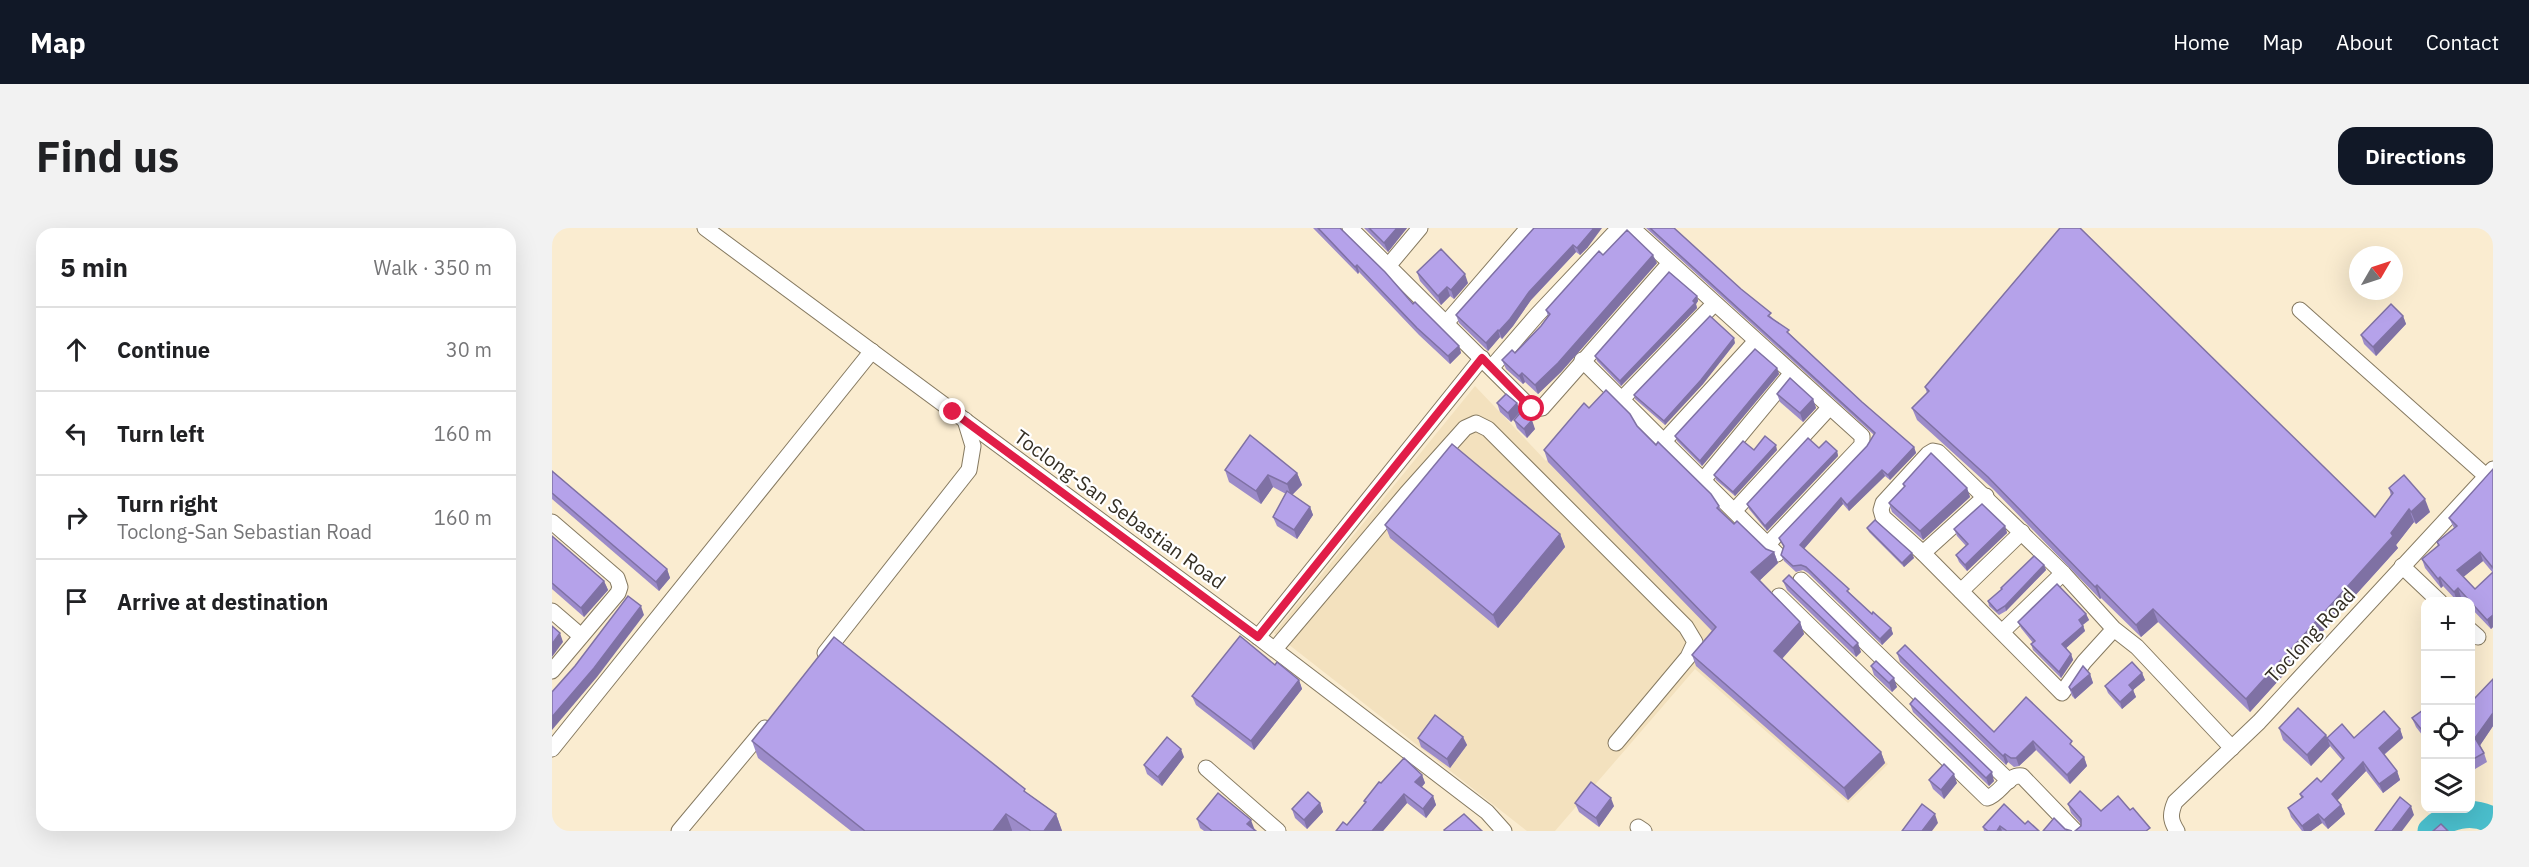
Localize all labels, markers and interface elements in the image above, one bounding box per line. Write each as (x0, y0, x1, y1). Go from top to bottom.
text: Map (30, 24, 86, 61)
text: Home (2173, 28, 2230, 56)
text: Map (2263, 28, 2303, 56)
text: About (2336, 28, 2393, 56)
text: Contact (2426, 28, 2499, 56)
button: Directions (2338, 127, 2493, 185)
text: Find us (36, 129, 179, 184)
north arrow (2349, 246, 2403, 300)
text: 5 min (60, 250, 128, 284)
text: Walk · 350 m (374, 254, 492, 281)
icon: ahead (60, 333, 93, 366)
text: Continue (117, 335, 210, 364)
text: 30 m (446, 336, 492, 363)
route start (1518, 395, 1544, 421)
route end (939, 398, 965, 424)
icon: left (60, 417, 93, 450)
text: Turn left (117, 419, 205, 448)
text: 160 m (434, 420, 492, 447)
street label: Toclong-San Sebastian Road (1009, 423, 1231, 595)
text: Turn right (117, 489, 218, 518)
icon: right (60, 501, 93, 534)
text: 160 m (434, 504, 492, 531)
text: Toclong-San Sebastian Road (117, 518, 372, 545)
street label: Toclong Road (2259, 582, 2361, 688)
icon: arrive (60, 585, 93, 618)
text: Arrive at destination (117, 587, 328, 616)
map controls (2421, 597, 2475, 813)
button: + (2421, 597, 2475, 651)
button: − (2421, 651, 2475, 705)
button: locate (2421, 705, 2475, 759)
button: layers (2421, 759, 2475, 813)

